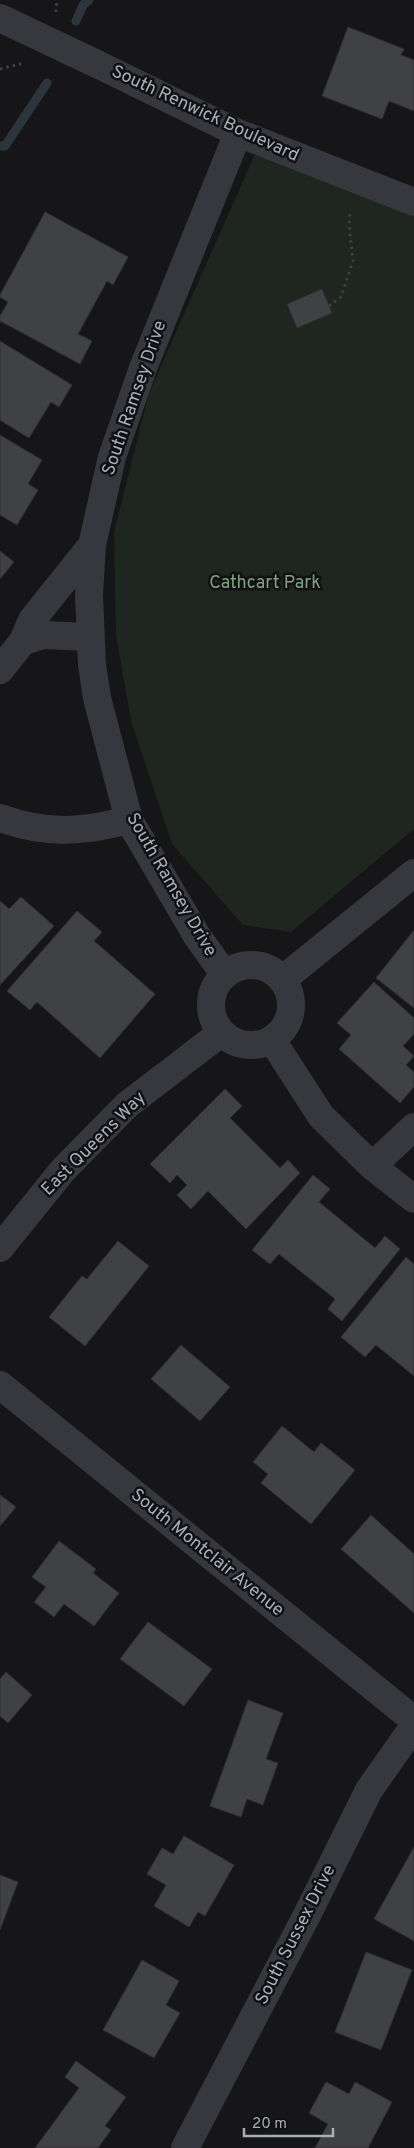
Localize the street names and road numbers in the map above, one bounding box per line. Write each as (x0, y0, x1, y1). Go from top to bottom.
street label: South Renwick Boulevard (107, 60, 303, 168)
street label: South Ramsey Drive (98, 318, 172, 478)
street label: South Ramsey Drive (120, 809, 222, 961)
street label: East Queens Way (37, 1087, 151, 1201)
street label: South Montclair Avenue (126, 1484, 288, 1622)
street label: South Sussex Drive (251, 1861, 341, 2009)

